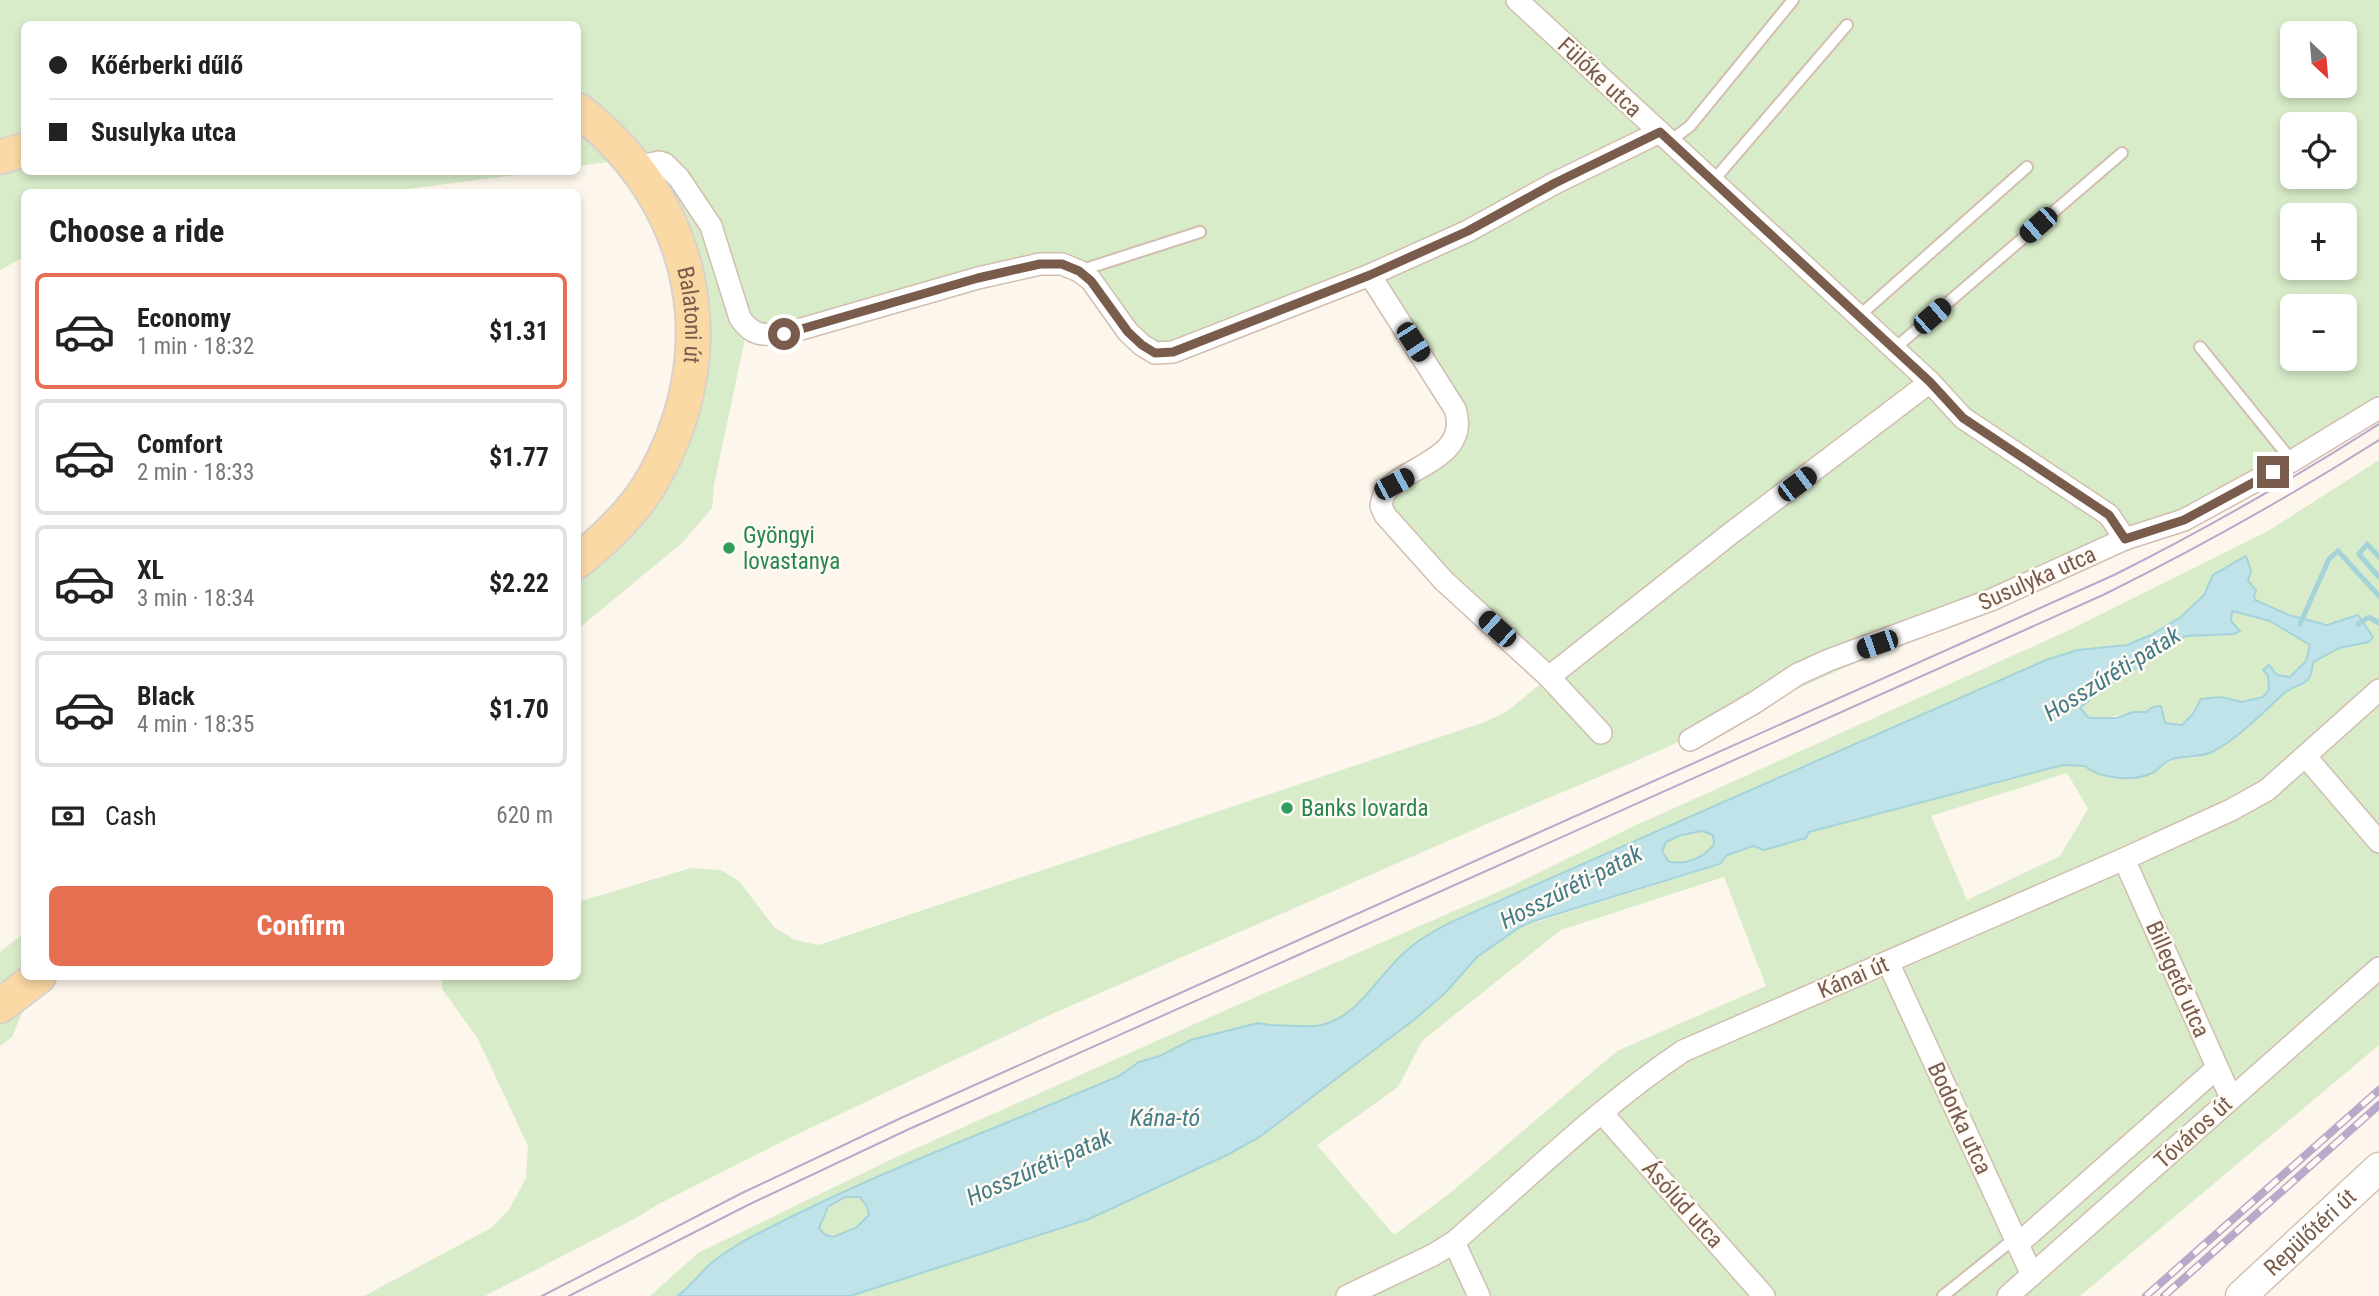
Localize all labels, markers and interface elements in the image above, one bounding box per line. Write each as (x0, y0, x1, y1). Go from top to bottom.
north arrow (2280, 21, 2357, 98)
map controls (2280, 21, 2357, 371)
street label: Fülőke utca (1552, 32, 1647, 123)
text: Kőérberki dűlő (91, 50, 243, 80)
button: locate (2280, 112, 2357, 189)
text: Susulyka utca (91, 117, 236, 147)
car (2016, 203, 2061, 247)
button: + (2280, 203, 2357, 280)
text: Choose a ride (49, 212, 224, 250)
street label: Balatoni út (671, 264, 706, 365)
car (1910, 294, 1955, 338)
button: − (2280, 294, 2357, 371)
icon: car (53, 300, 116, 363)
text: Economy (137, 303, 231, 333)
text: $1.31 (489, 316, 549, 346)
route start (768, 318, 800, 350)
car (1393, 319, 1434, 365)
text: 1 min · 18:32 (137, 333, 254, 360)
icon: car (53, 426, 116, 489)
text: Comfort (137, 429, 223, 459)
text: $1.77 (489, 442, 549, 472)
route end (2257, 456, 2289, 488)
text: 2 min · 18:33 (137, 459, 254, 486)
car (1774, 463, 1821, 505)
car (1371, 465, 1418, 503)
place label: Gyöngyi lovastanya (743, 522, 840, 575)
marker: Gyöngyi lovastanya (721, 540, 737, 556)
street label: Susulyka utca (1974, 541, 2100, 616)
icon: car (53, 552, 116, 615)
text: XL (137, 555, 164, 585)
text: $2.22 (489, 568, 549, 598)
text: 3 min · 18:34 (137, 585, 254, 612)
car (1475, 607, 1520, 651)
water label: Hosszúréti-patak (2039, 621, 2186, 727)
car (1854, 627, 1901, 661)
icon: car (53, 678, 116, 741)
text: Black (137, 681, 195, 711)
text: $1.70 (489, 694, 549, 724)
text: 4 min · 18:35 (137, 711, 254, 738)
place label: Banks lovarda (1301, 795, 1428, 822)
icon: cash (49, 797, 87, 835)
marker: Banks lovarda (1279, 800, 1295, 816)
text: Cash (105, 801, 157, 831)
text: 620 m (496, 802, 553, 829)
water label: Hosszúréti-patak (1495, 839, 1647, 935)
button: Confirm (49, 886, 553, 966)
street label: Billegető utca (2140, 917, 2215, 1041)
street label: Kánai út (1814, 951, 1893, 1004)
street label: Bodorka utca (1922, 1058, 1997, 1178)
street label: Tóváros út (2149, 1091, 2238, 1174)
water label: Kána-tó (1130, 1104, 1201, 1132)
water label: Hosszúréti-patak (962, 1122, 1116, 1211)
street label: Ásólúd utca (1636, 1155, 1730, 1253)
street label: Repülőtéri út (2259, 1183, 2362, 1282)

